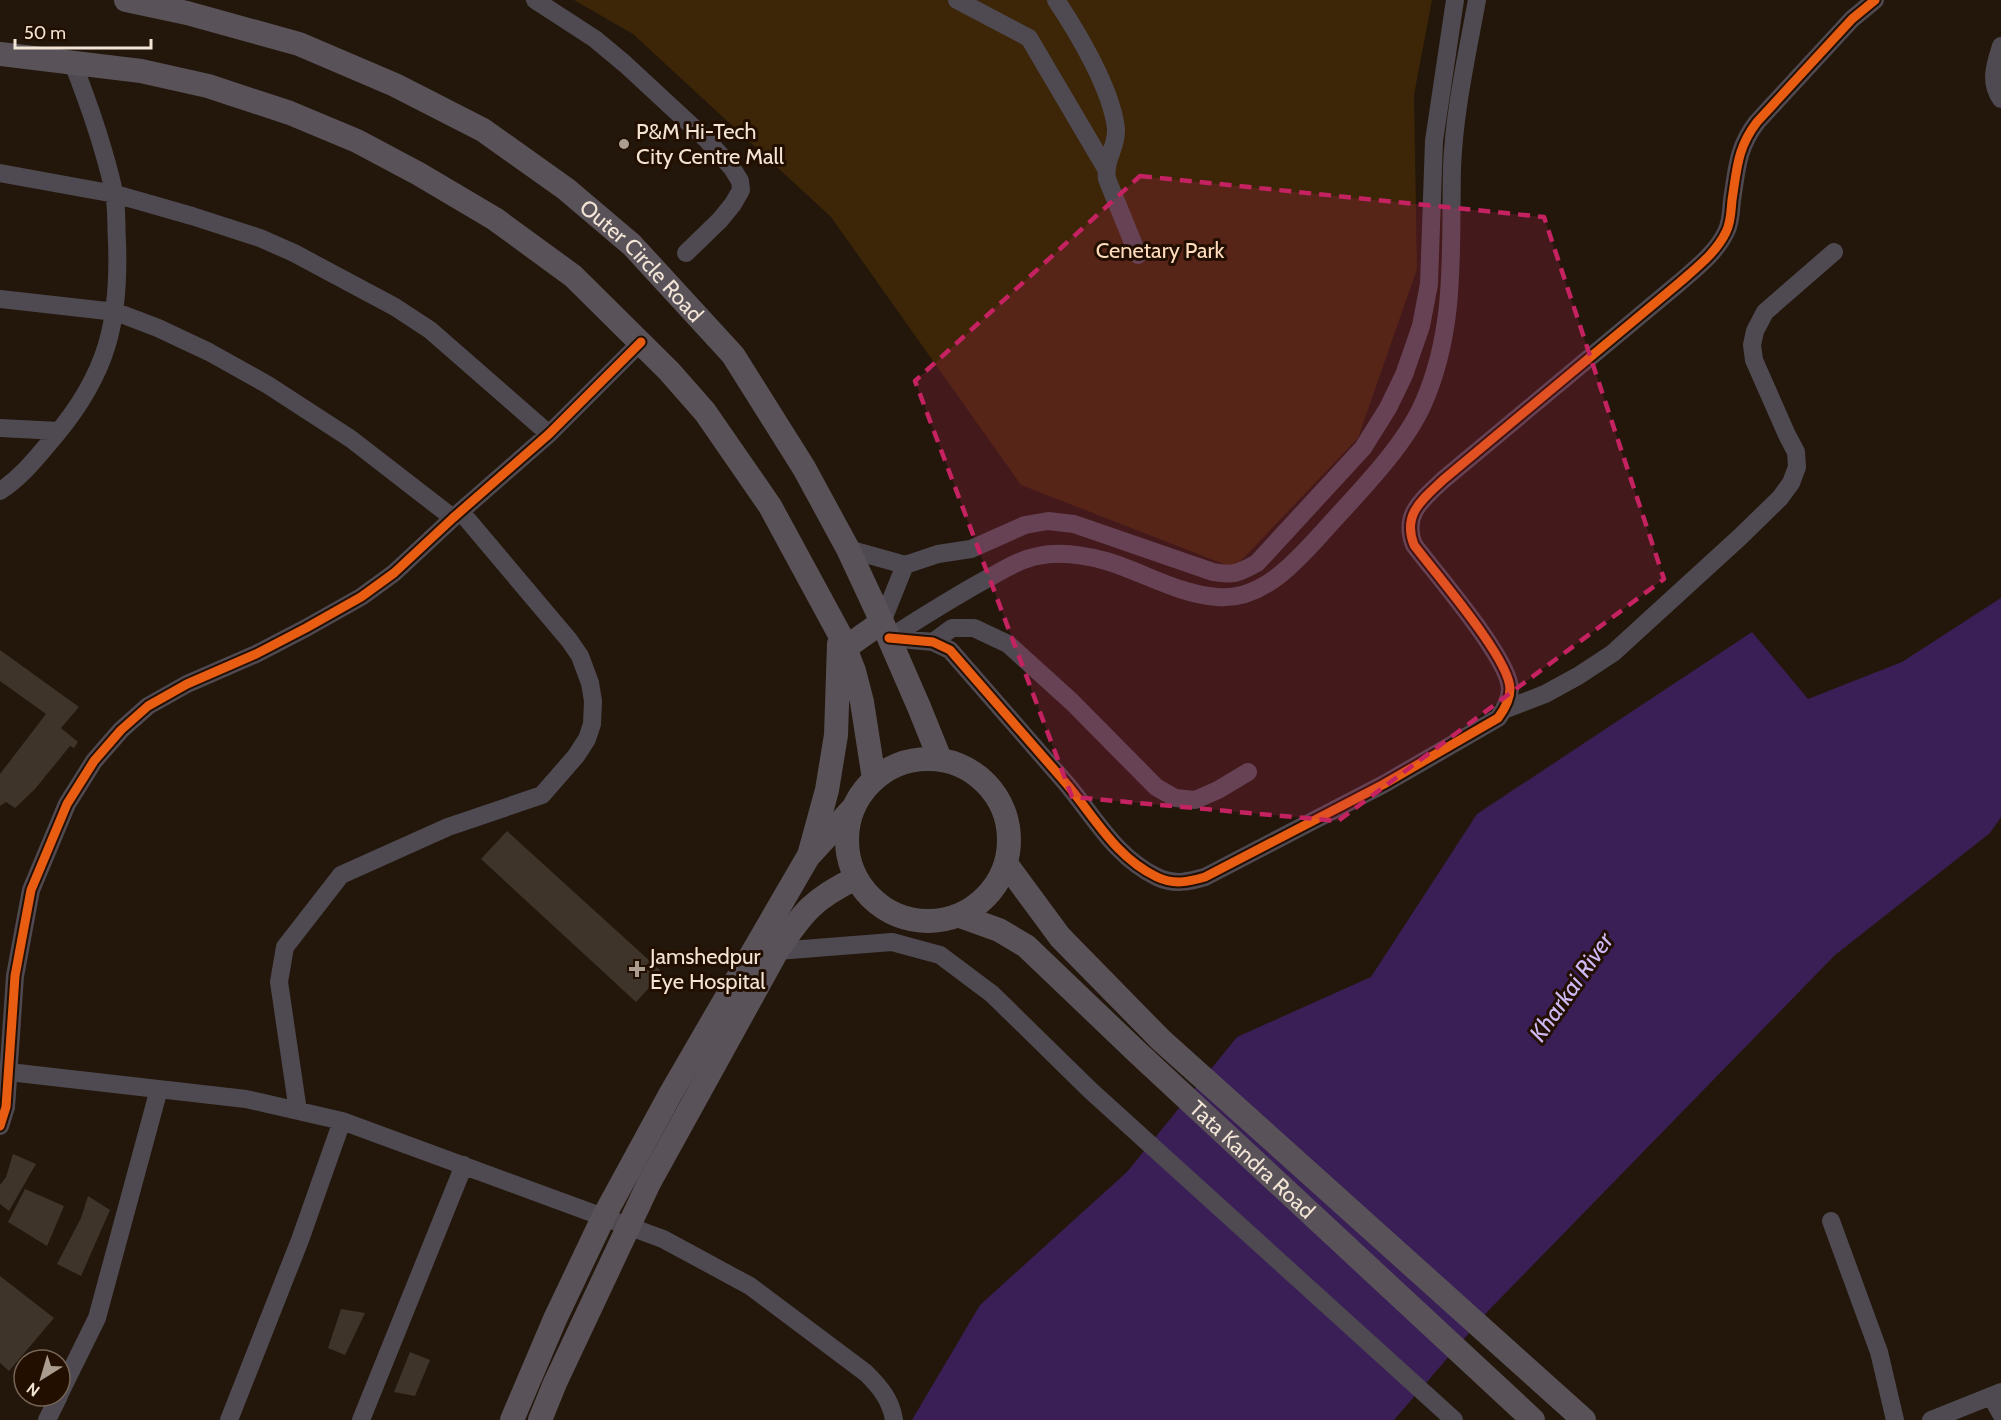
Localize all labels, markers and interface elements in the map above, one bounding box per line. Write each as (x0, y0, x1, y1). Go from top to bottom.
scale bar (15, 12, 152, 50)
text: 50 m (24, 22, 66, 44)
place label: P&M Hi-Tech City Centre Mall (636, 118, 785, 170)
marker: P&M Hi-Tech City Centre Mall (617, 137, 631, 151)
street label: Outer Circle Road (574, 193, 709, 327)
park label: Cenetary Park (1096, 237, 1224, 264)
water label: Kharkai River (1523, 926, 1620, 1047)
place label: Jamshedpur Eye Hospital (649, 943, 766, 995)
marker: Jamshedpur Eye Hospital (628, 960, 646, 978)
street label: Tata Kandra Road (1184, 1095, 1321, 1224)
north arrow (12, 1348, 72, 1408)
text: N (23, 1379, 44, 1401)

